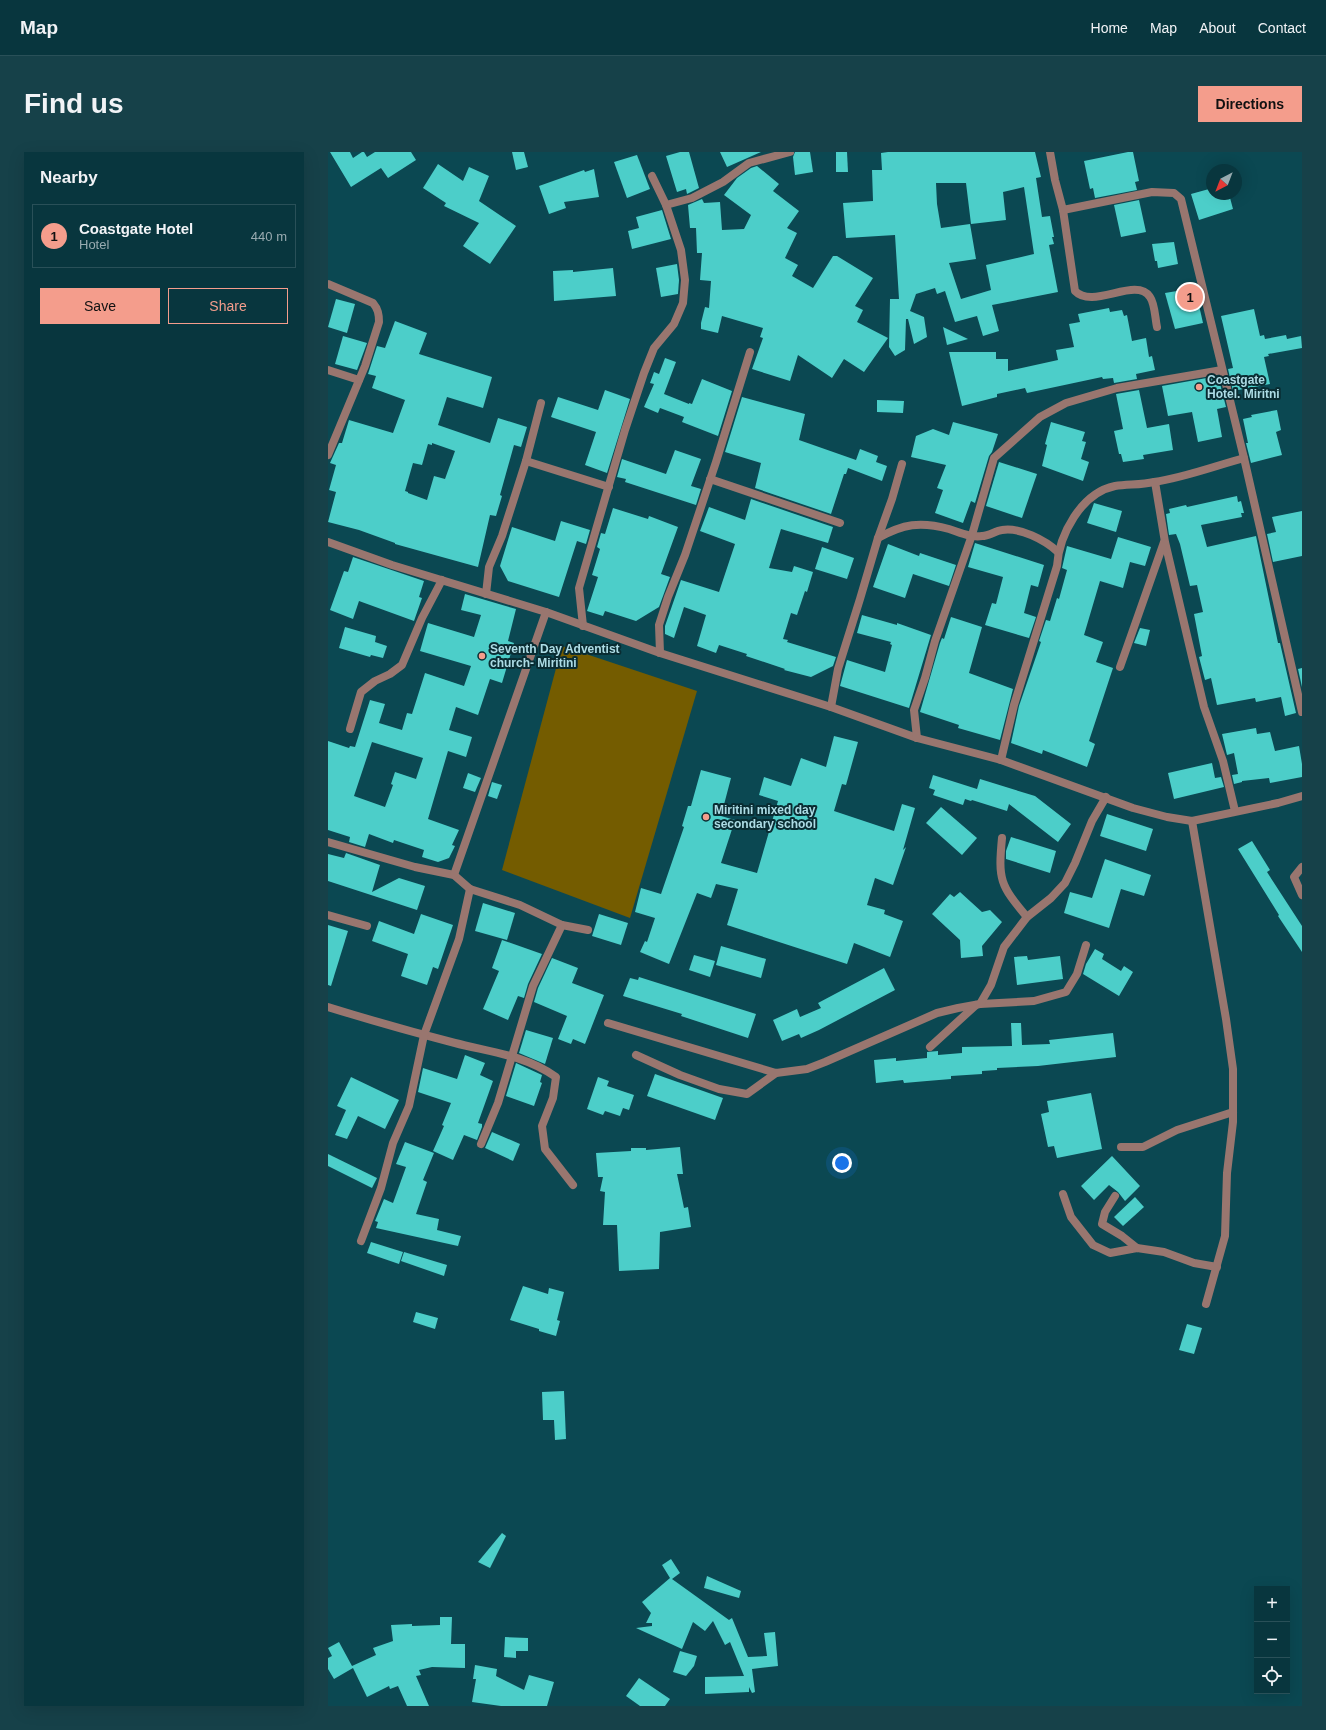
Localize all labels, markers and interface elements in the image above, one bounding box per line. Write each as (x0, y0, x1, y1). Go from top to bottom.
text: Map (20, 17, 58, 38)
text: Home (1091, 20, 1128, 36)
text: Map (1150, 20, 1177, 36)
text: About (1199, 20, 1236, 36)
text: Contact (1258, 20, 1306, 36)
button: Directions (1198, 86, 1302, 122)
text: Find us (24, 88, 124, 119)
north arrow (1206, 164, 1242, 200)
text: Nearby (40, 168, 98, 187)
text: Coastgate Hotel (79, 220, 193, 237)
text: 1 (50, 229, 58, 244)
text: 440 m (251, 229, 287, 244)
text: Hotel (79, 237, 109, 252)
pin: 1 (1177, 282, 1203, 312)
button: Save (40, 288, 160, 324)
button: Share (168, 288, 288, 324)
place label: Coastgate Hotel. Miritni (1207, 373, 1280, 401)
marker: Coastgate Hotel. Miritni (1194, 382, 1204, 392)
place label: Seventh Day Adventist church- Miritini (490, 642, 620, 670)
marker: Seventh Day Adventist church- Miritini (477, 651, 487, 661)
place label: Miritini mixed day secondary school (714, 803, 816, 831)
marker: Miritini mixed day secondary school (701, 812, 711, 822)
your location (832, 1153, 852, 1173)
map controls (1254, 1586, 1290, 1694)
button: + (1254, 1586, 1290, 1622)
button: − (1254, 1622, 1290, 1658)
button: locate (1254, 1658, 1290, 1694)

